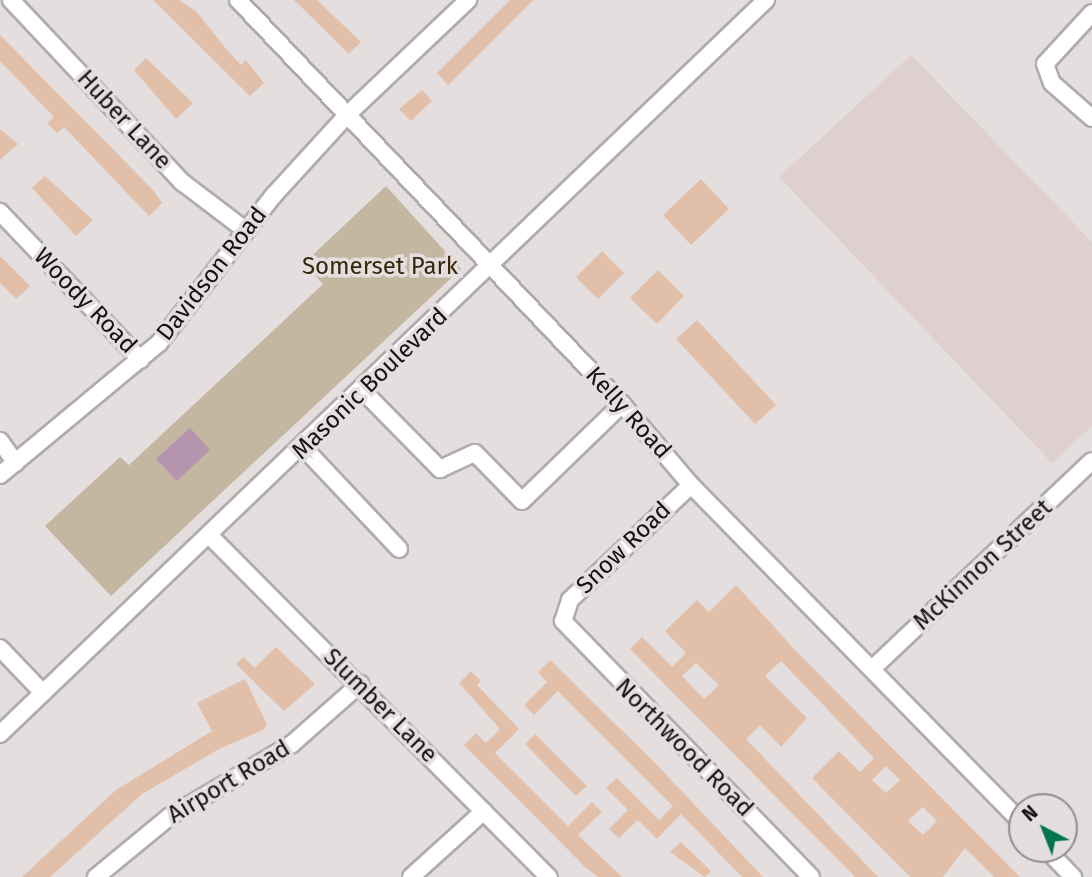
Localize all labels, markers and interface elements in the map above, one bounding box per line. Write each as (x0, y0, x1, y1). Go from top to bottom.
street label: Huber Lane (71, 64, 177, 176)
street label: Davidson Road (151, 201, 273, 347)
street label: Woody Road (28, 242, 142, 360)
park label: Somerset Park (302, 253, 458, 281)
street label: Masonic Boulevard (286, 302, 454, 466)
street label: Kelly Road (579, 361, 677, 465)
street label: McKinnon Street (908, 494, 1058, 636)
street label: Snow Road (571, 496, 677, 600)
street label: Slumber Lane (317, 643, 443, 769)
street label: Northwood Road (609, 673, 759, 823)
street label: Airport Road (163, 734, 295, 830)
north arrow (1008, 793, 1078, 863)
text: N (1018, 801, 1042, 826)

